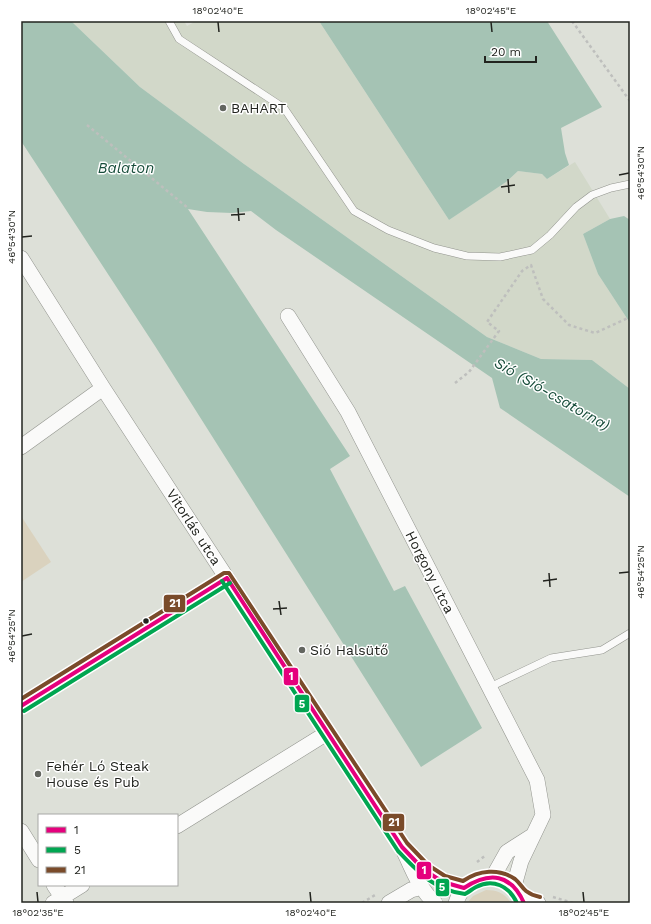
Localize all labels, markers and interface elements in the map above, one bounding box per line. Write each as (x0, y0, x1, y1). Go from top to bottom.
text: 18°02'40"E (193, 5, 243, 16)
text: 18°02'45"E (466, 5, 516, 16)
scale bar (485, 38, 536, 64)
text: 20 m (491, 45, 521, 59)
place label: BAHART (231, 100, 287, 116)
marker: BAHART (218, 103, 228, 113)
text: 46°54'30"N (635, 146, 646, 200)
water label: Balaton (98, 159, 154, 177)
text: 46°54'30"N (6, 210, 17, 264)
water label: Sió (Sió-csatorna) (491, 354, 613, 434)
street label: Vitorlás utca (163, 486, 225, 568)
street label: Horgony utca (402, 528, 458, 616)
text: 46°54'25"N (635, 545, 646, 599)
line badge: 21 (163, 594, 186, 613)
text: 21 (169, 597, 181, 610)
text: 46°54'25"N (6, 609, 17, 663)
unlabelled marker (141, 616, 151, 626)
place label: Sió Halsütő (310, 642, 388, 658)
marker: Sió Halsütő (297, 645, 307, 655)
line badge: 1 (283, 667, 299, 686)
text: 1 (289, 670, 293, 683)
line badge: 5 (294, 694, 310, 713)
text: 5 (299, 698, 305, 711)
place label: Fehér Ló Steak House és Pub (46, 758, 149, 790)
marker: Fehér Ló Steak House és Pub (33, 769, 43, 779)
line badge: 21 (382, 813, 405, 832)
legend (38, 814, 178, 886)
text: 21 (388, 816, 400, 829)
text: 1 (74, 823, 79, 837)
text: 5 (74, 843, 81, 857)
line badge: 1 (416, 861, 432, 880)
text: 21 (74, 863, 86, 877)
text: 1 (422, 864, 426, 877)
line badge: 5 (435, 878, 450, 897)
text: 5 (439, 881, 445, 894)
text: 18°02'35"E (12, 907, 64, 918)
text: 18°02'40"E (286, 907, 336, 918)
text: 18°02'45"E (559, 907, 609, 918)

